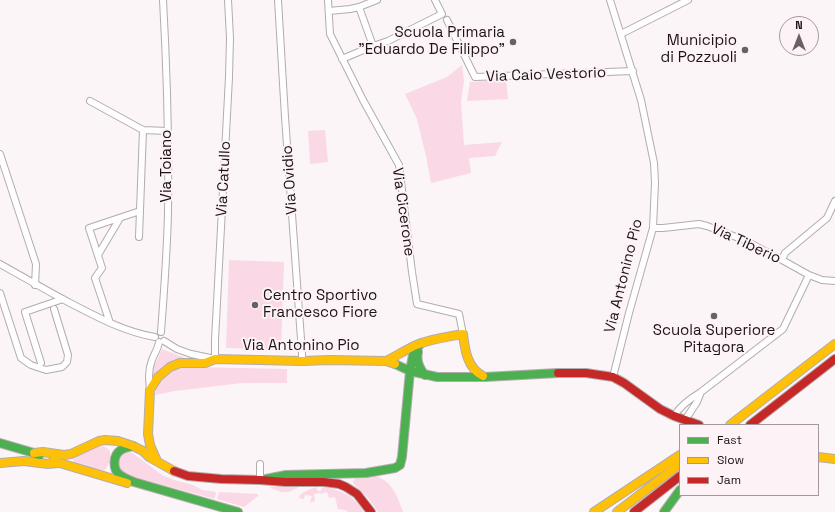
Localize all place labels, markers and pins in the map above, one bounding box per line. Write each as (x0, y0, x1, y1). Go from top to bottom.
place label: Scuola Primaria "Eduardo De Filippo" (358, 24, 505, 59)
place label: Municipio di Pozzuoli (661, 32, 737, 67)
marker: Scuola Primaria "Eduardo De Filippo" (508, 37, 518, 47)
marker: Municipio di Pozzuoli (740, 45, 750, 55)
place label: Centro Sportivo Francesco Fiore (263, 287, 377, 322)
marker: Centro Sportivo Francesco Fiore (250, 300, 260, 310)
marker: Scuola Superiore Pitagora (709, 311, 719, 321)
place label: Scuola Superiore Pitagora (653, 322, 775, 357)

